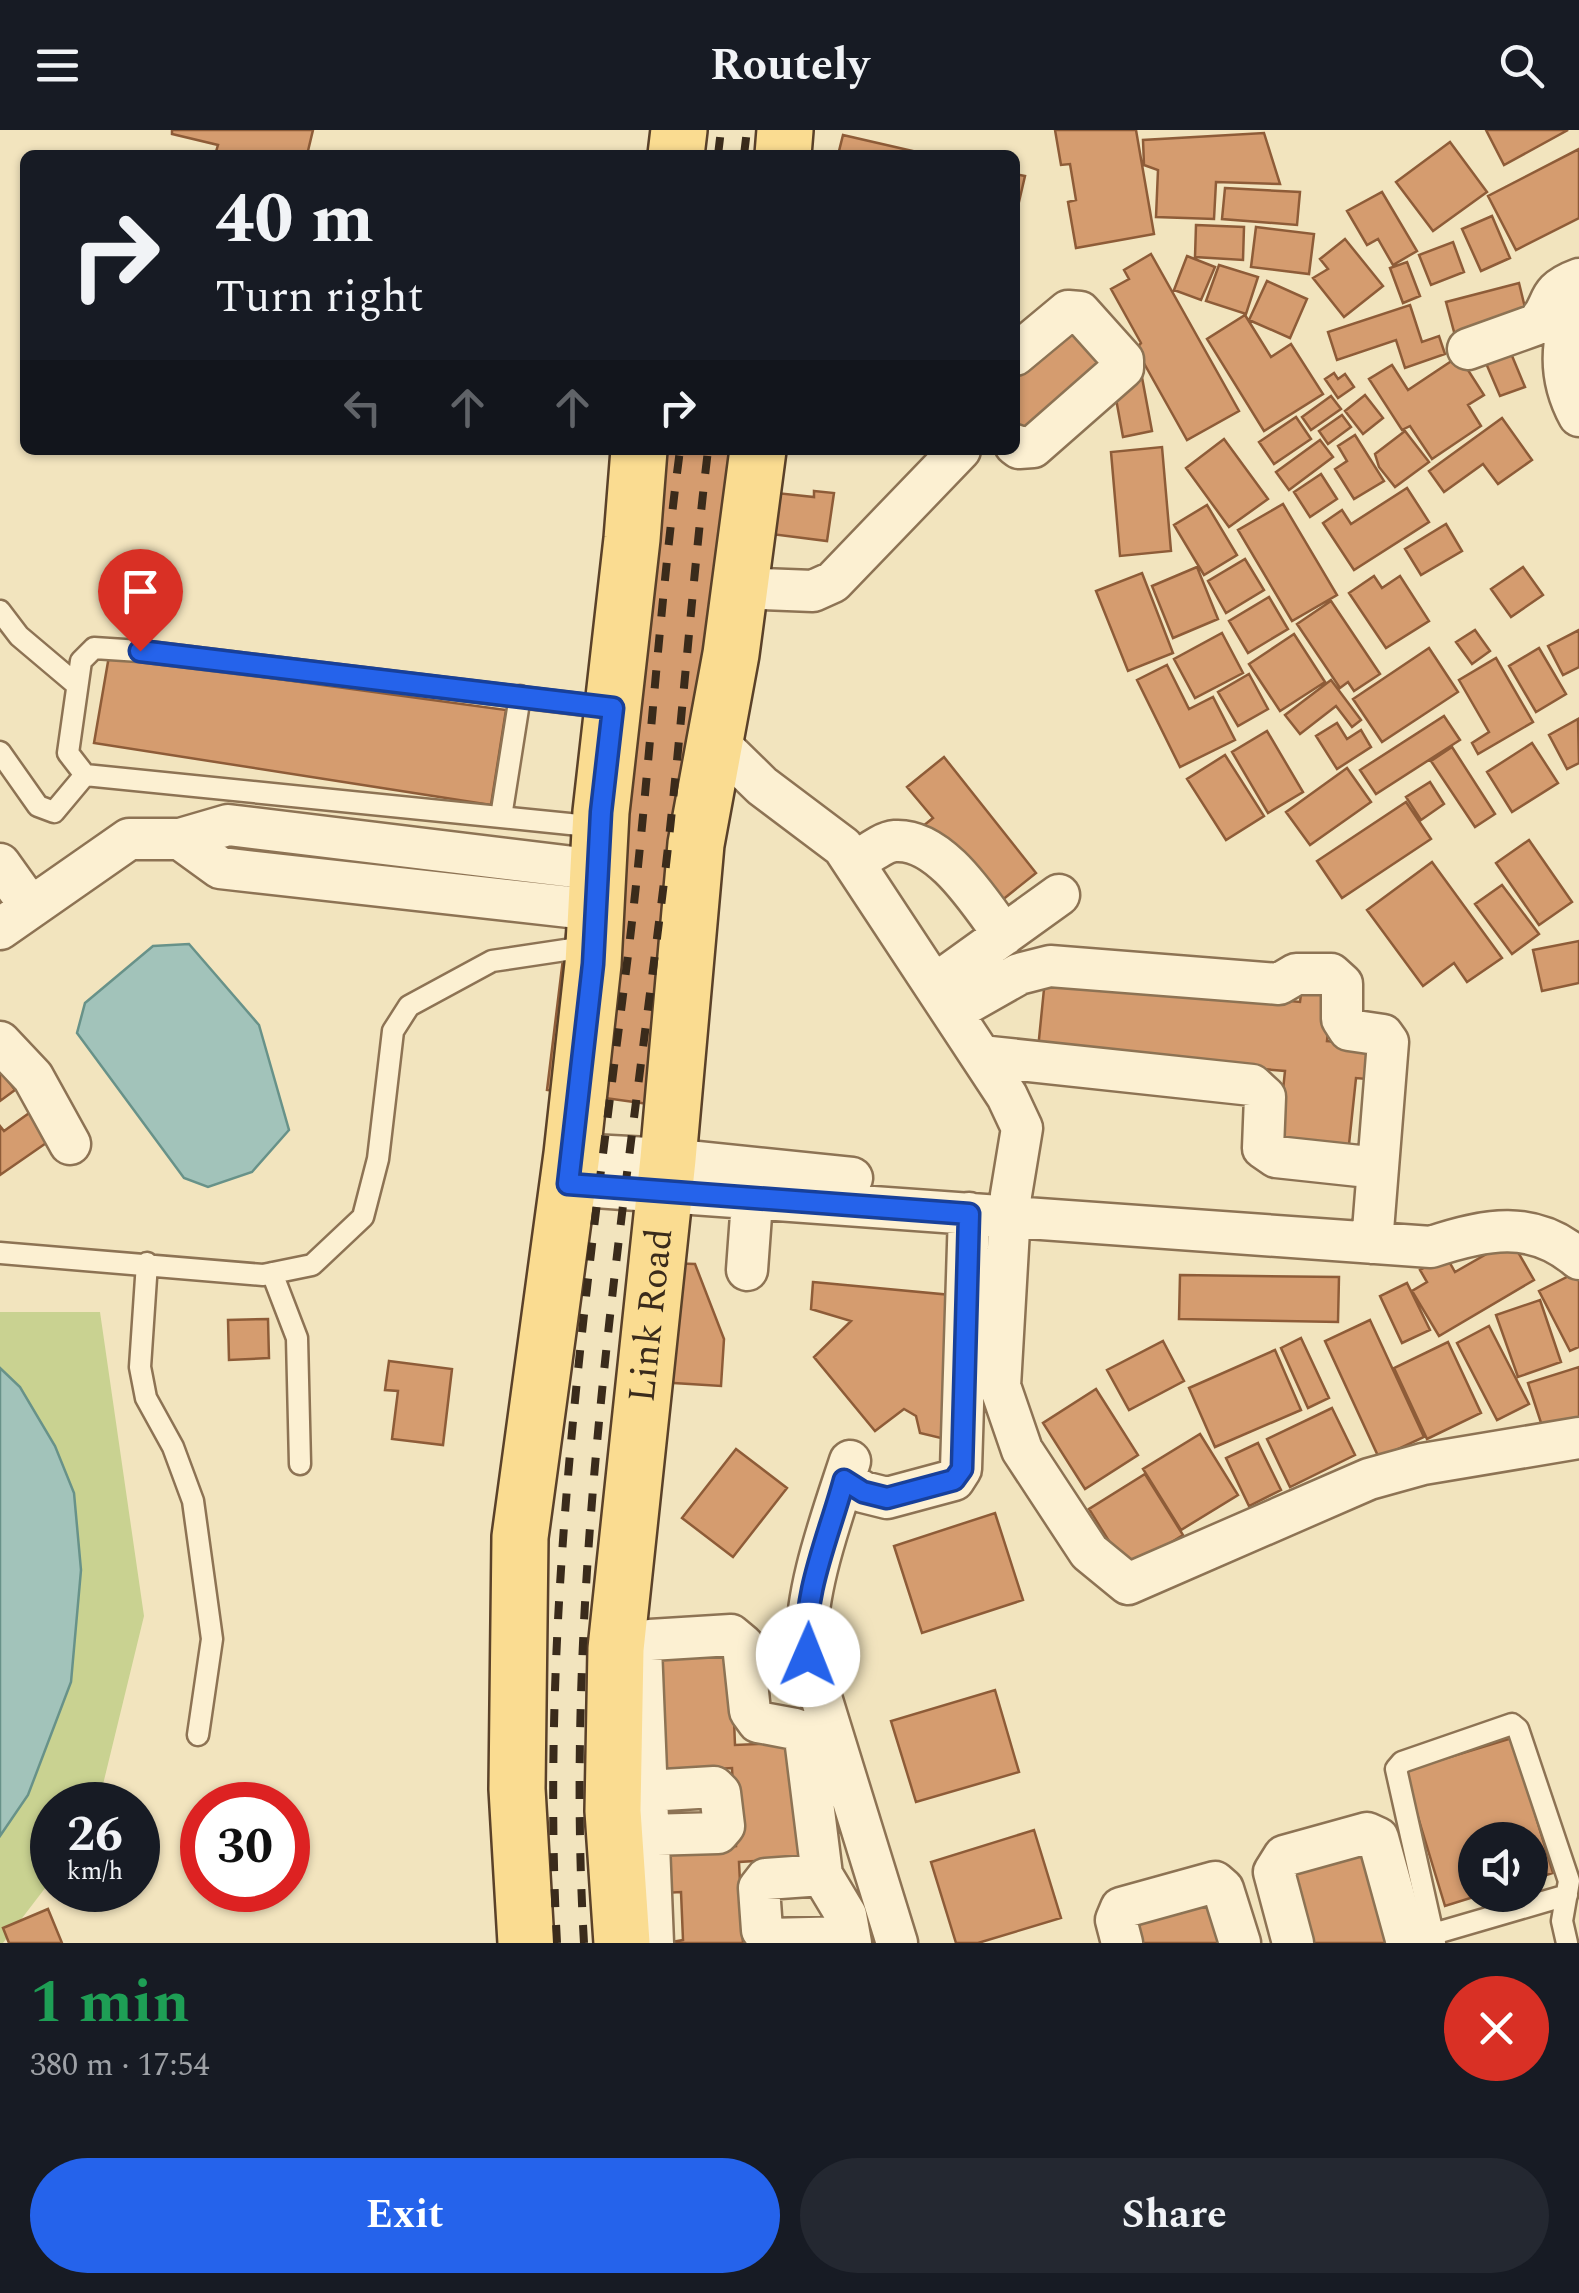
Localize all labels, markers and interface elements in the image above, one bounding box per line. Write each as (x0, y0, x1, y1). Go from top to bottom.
text: Routely (710, 31, 869, 100)
icon: menu (30, 38, 85, 93)
icon: search (1494, 38, 1549, 93)
text: 40 m (215, 167, 374, 273)
icon: right (50, 190, 180, 320)
text: Turn right (215, 263, 424, 332)
icon: left (335, 380, 390, 435)
icon: ahead (440, 380, 495, 435)
icon: ahead (545, 380, 600, 435)
icon: right (650, 380, 705, 435)
pin (98, 549, 183, 652)
icon: arrive (113, 564, 168, 619)
street label: Link Road (613, 1225, 689, 1405)
position arrow (756, 1603, 860, 1707)
speed limit sign: 30 (180, 1782, 310, 1912)
text: 26 (67, 1797, 123, 1873)
map controls (1458, 1822, 1548, 1912)
button: sound (1458, 1822, 1548, 1912)
text: km/h (67, 1853, 123, 1891)
text: 1 min (30, 1957, 190, 2049)
button: close (1444, 1976, 1549, 2081)
text: 380 m · 17:54 (30, 2041, 210, 2090)
button: Exit (30, 2158, 780, 2273)
button: Share (800, 2158, 1549, 2273)

